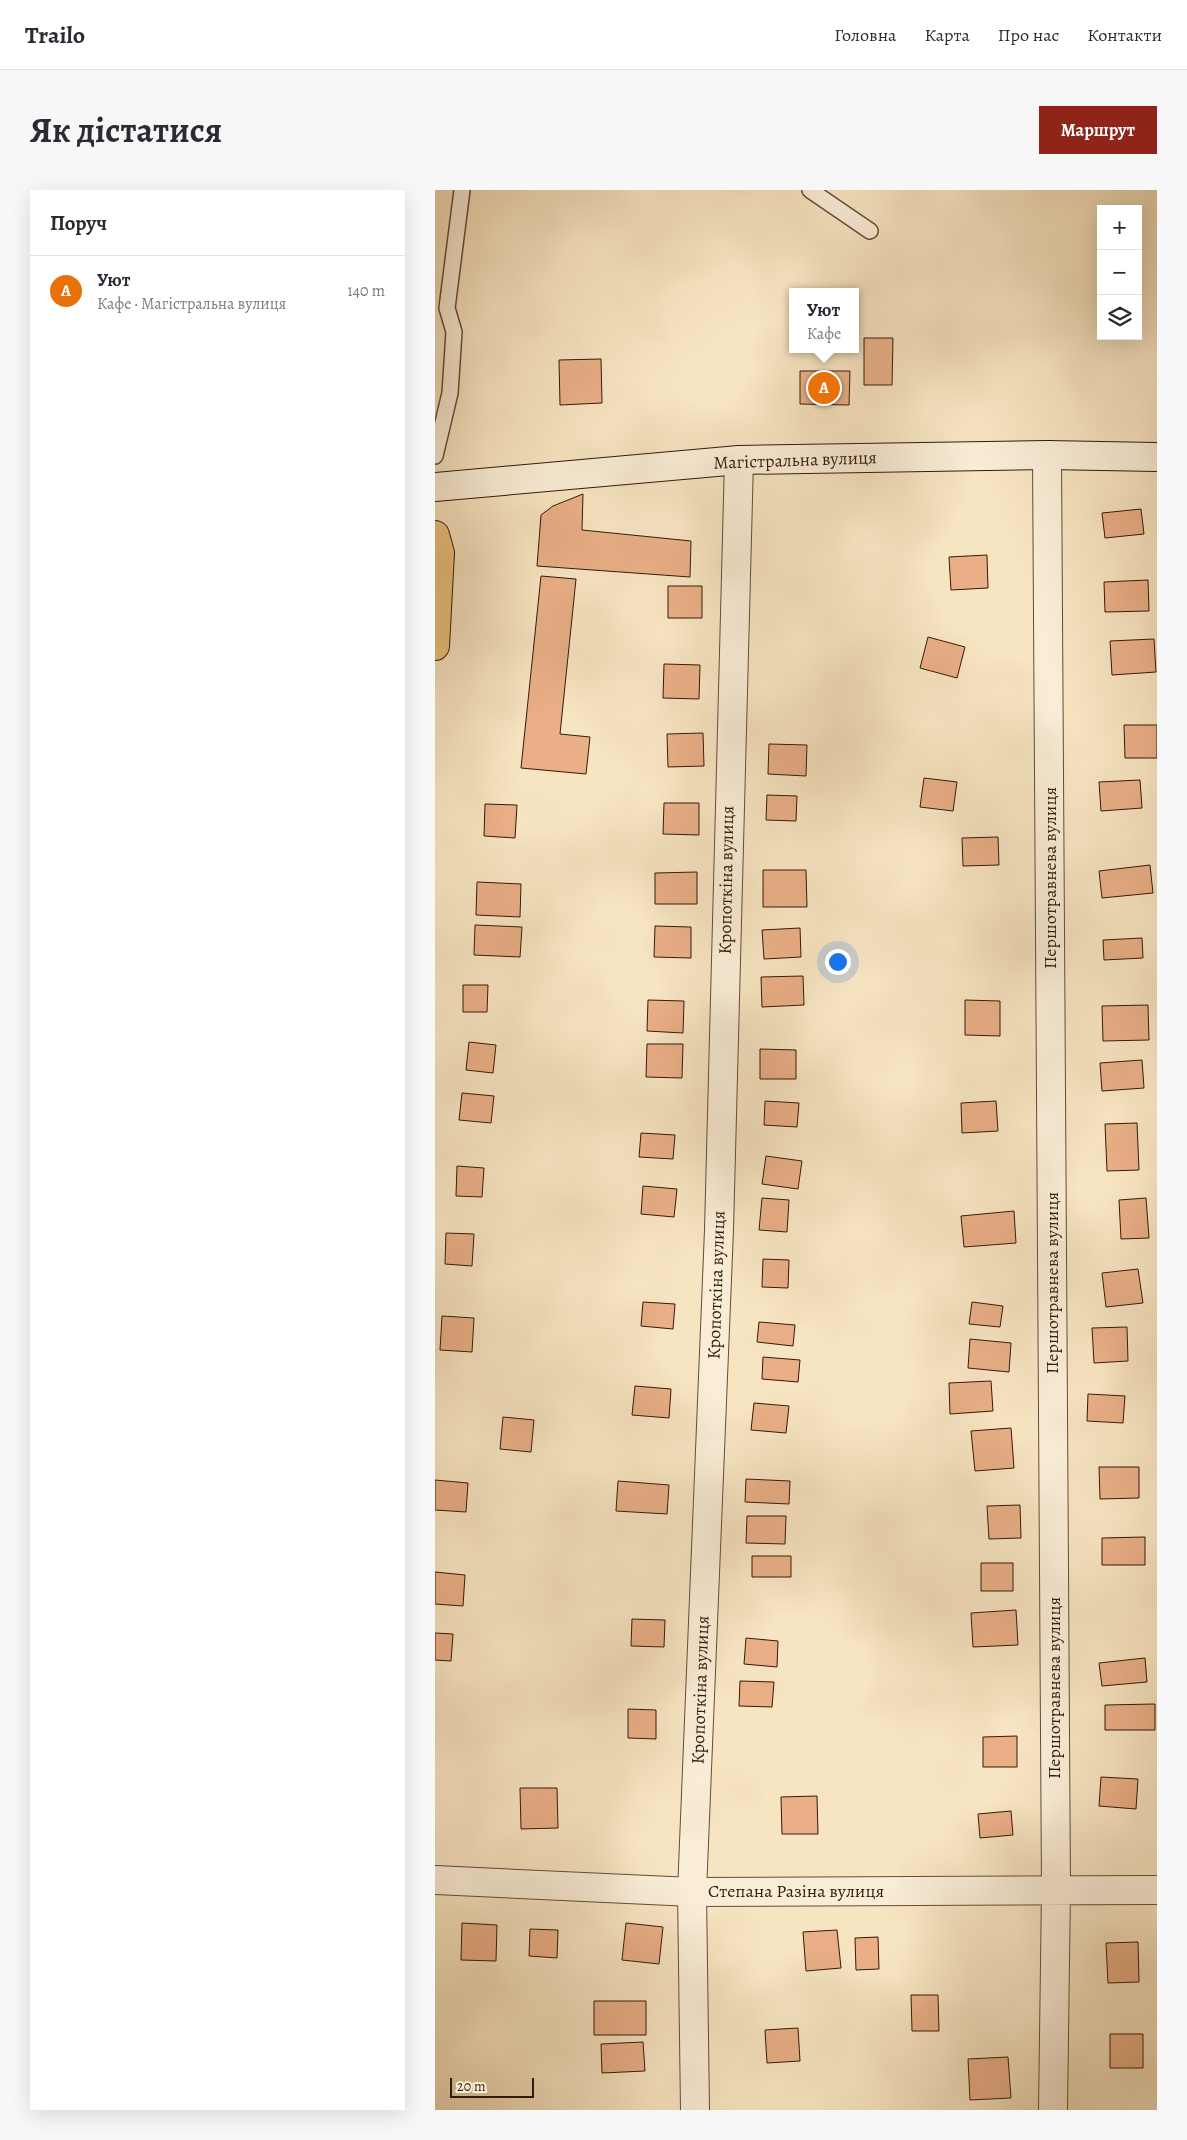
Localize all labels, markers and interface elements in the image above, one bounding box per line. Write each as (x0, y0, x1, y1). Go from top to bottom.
text: Trailo (25, 19, 85, 51)
text: Головна (834, 23, 896, 47)
text: Карта (924, 23, 970, 47)
text: Про нас (998, 23, 1059, 47)
text: Контакти (1087, 23, 1162, 47)
text: Як дістатися (30, 106, 222, 154)
button: Маршрут (1039, 106, 1157, 154)
map controls (1097, 205, 1142, 340)
button: + (1097, 205, 1142, 250)
text: Поруч (50, 209, 107, 237)
button: − (1097, 250, 1142, 295)
text: Уют (97, 267, 130, 293)
text: A (61, 280, 71, 302)
text: 140 m (347, 280, 385, 302)
popup (789, 288, 859, 353)
text: Кафе · Магістральна вулиця (97, 293, 286, 315)
button: layers (1097, 295, 1142, 340)
text: Уют (807, 297, 840, 323)
text: Кафе (807, 323, 841, 345)
pin: A (808, 369, 840, 407)
street label: Магістральна вулиця (713, 445, 877, 475)
street label: Першотравнева вулиця (1038, 787, 1062, 969)
street label: Кропоткіна вулиця (713, 805, 739, 955)
your location (825, 949, 851, 975)
street label: Першотравнева вулиця (1040, 1192, 1064, 1374)
street label: Кропоткіна вулиця (701, 1210, 731, 1360)
street label: Першотравнева вулиця (1042, 1597, 1066, 1779)
street label: Кропоткіна вулиця (685, 1615, 715, 1765)
street label: Степана Разіна вулиця (708, 1879, 884, 1903)
scale bar (450, 2075, 534, 2098)
text: 20 m (457, 2077, 486, 2096)

